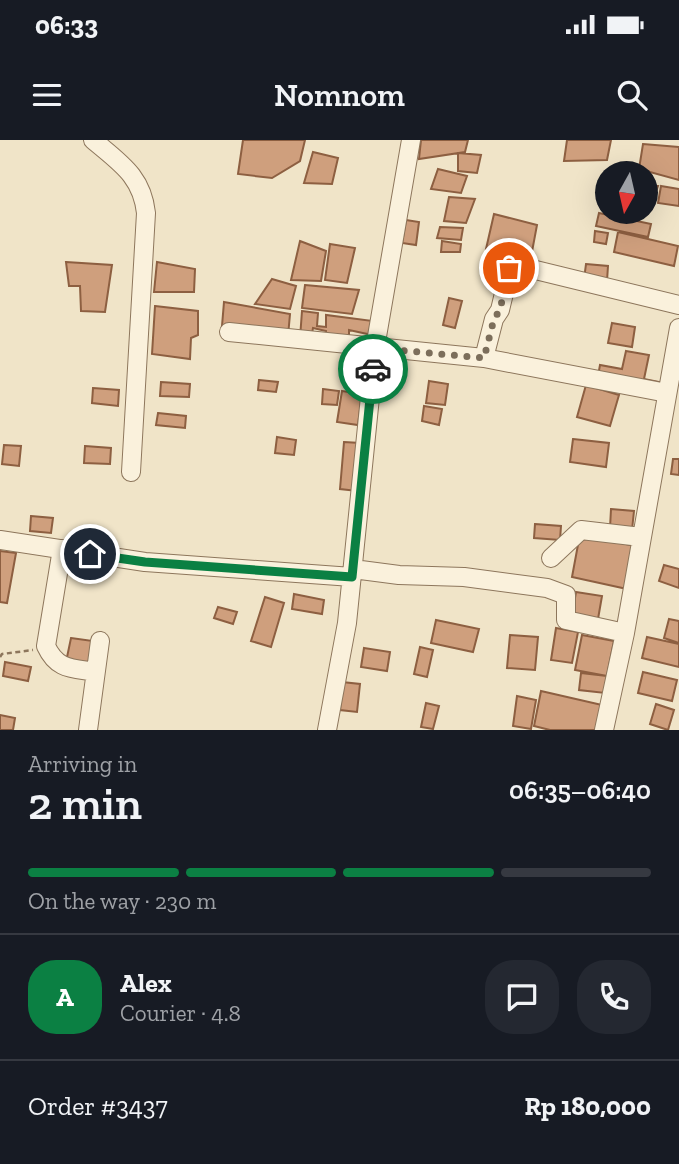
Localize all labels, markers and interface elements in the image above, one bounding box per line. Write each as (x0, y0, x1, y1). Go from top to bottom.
text: 06:33 (35, 9, 98, 41)
icon: menu (28, 76, 66, 114)
text: Nomnom (274, 76, 405, 114)
icon: search (613, 76, 651, 114)
north arrow (595, 161, 658, 224)
map controls (595, 161, 658, 224)
pin (479, 238, 539, 298)
icon: bag (490, 249, 528, 287)
courier (338, 334, 408, 404)
icon: car (354, 350, 392, 388)
pin (60, 524, 120, 584)
icon: home (71, 535, 109, 573)
text: Arriving in (28, 750, 137, 778)
text: 06:35–06:40 (509, 774, 651, 806)
text: 2 min (28, 776, 142, 831)
text: On the way · 230 m (28, 887, 216, 915)
button: chat (485, 960, 559, 1034)
button: phone (577, 960, 651, 1034)
text: Alex (120, 967, 172, 999)
text: A (56, 981, 74, 1013)
text: Courier · 4.8 (120, 999, 241, 1027)
text: Order #3437 (28, 1090, 168, 1122)
text: Rp 180,000 (525, 1090, 651, 1122)

